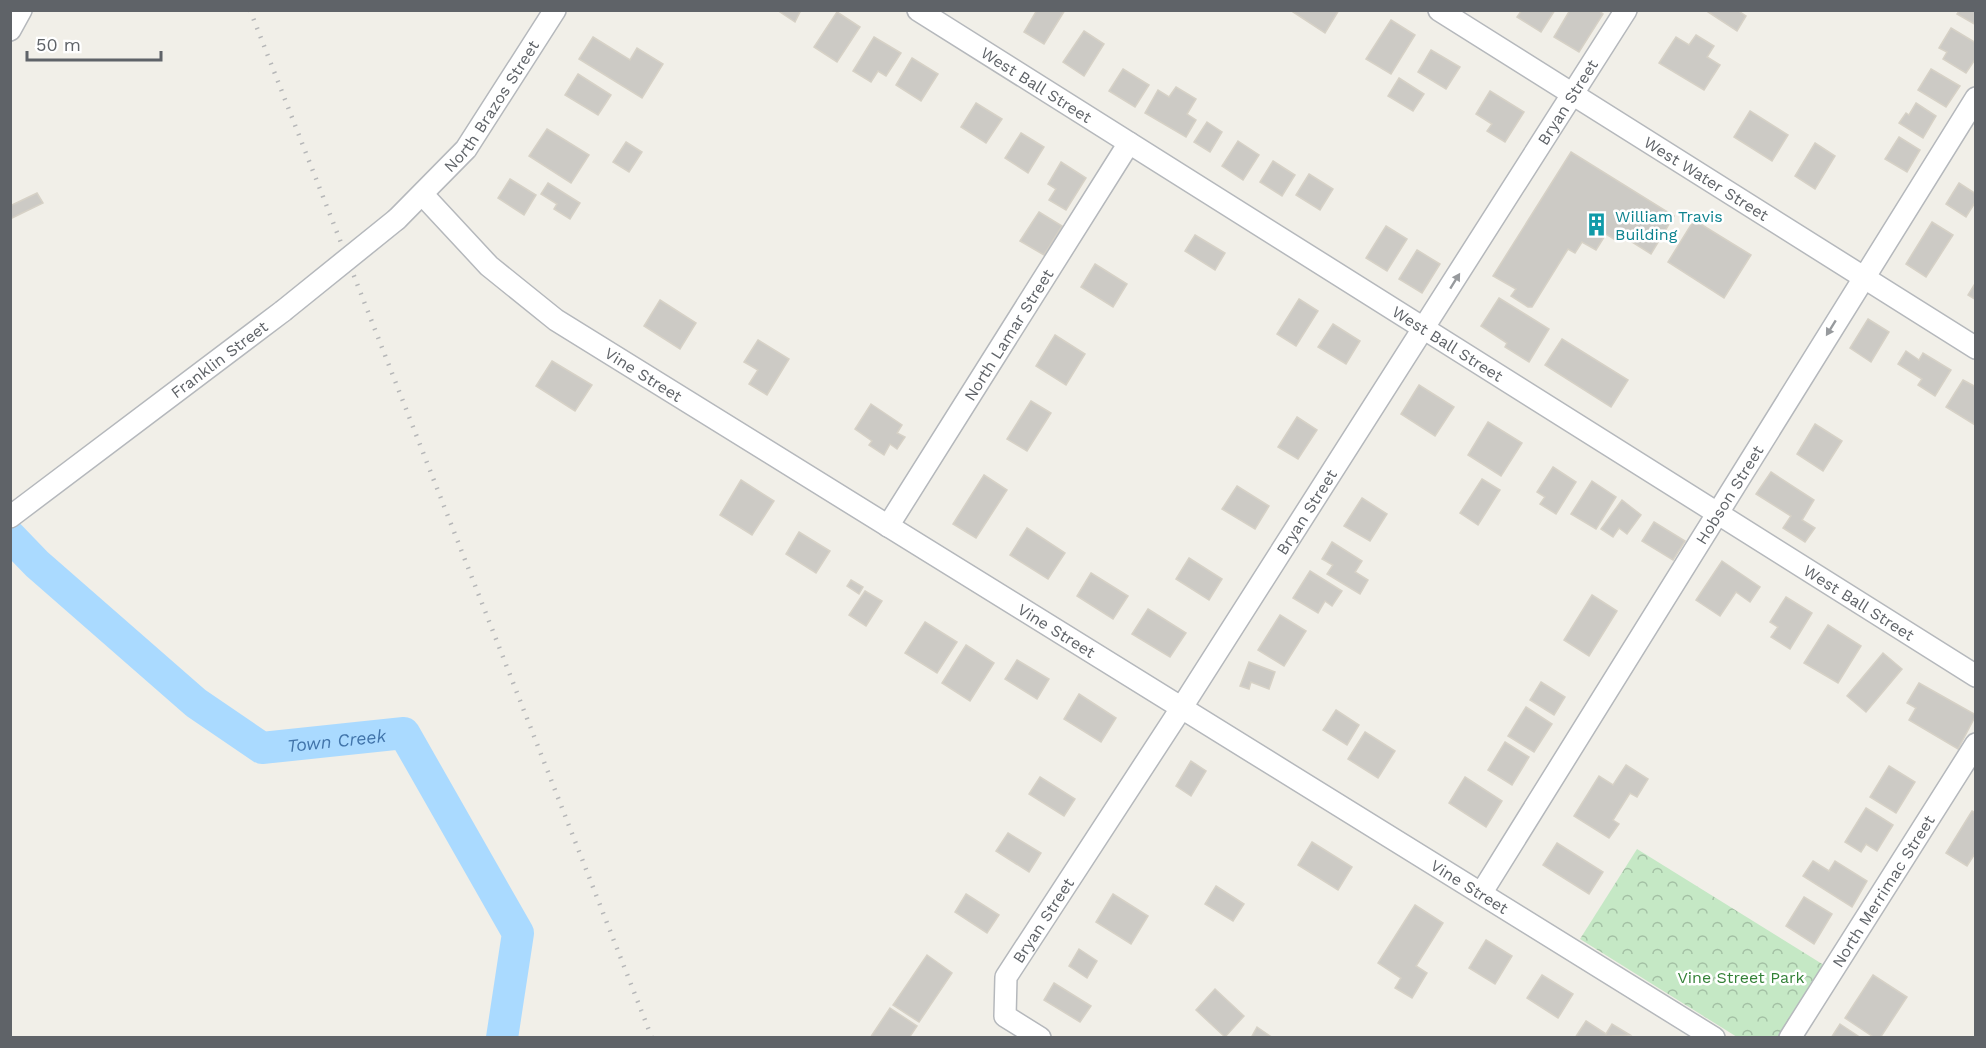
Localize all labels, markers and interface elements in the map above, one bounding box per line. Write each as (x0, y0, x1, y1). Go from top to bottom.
scale bar (27, 24, 160, 62)
text: 50 m (36, 34, 81, 55)
street label: North Brazos Street (440, 36, 543, 176)
street label: West Ball Street (978, 43, 1096, 127)
street label: Bryan Street (1533, 55, 1602, 148)
street label: West Water Street (1641, 132, 1773, 225)
place label: William Travis Building (1615, 207, 1723, 244)
building icon: William Travis Building (1584, 212, 1610, 238)
street label: North Lamar Street (960, 265, 1057, 404)
one-way arrow (1449, 273, 1460, 289)
street label: West Ball Street (1389, 302, 1507, 386)
street label: Franklin Street (167, 316, 271, 402)
one-way arrow (1826, 320, 1837, 336)
street label: Vine Street (601, 343, 686, 406)
street label: Hobson Street (1691, 441, 1767, 548)
street label: Bryan Street (1272, 465, 1341, 558)
street label: West Ball Street (1800, 560, 1918, 644)
street label: Vine Street (1014, 599, 1099, 662)
water label: Town Creek (286, 724, 388, 756)
street label: North Merrimac Street (1828, 811, 1938, 971)
street label: Vine Street (1427, 855, 1512, 918)
street label: Bryan Street (1008, 874, 1078, 966)
park label: Vine Street Park (1677, 968, 1805, 987)

